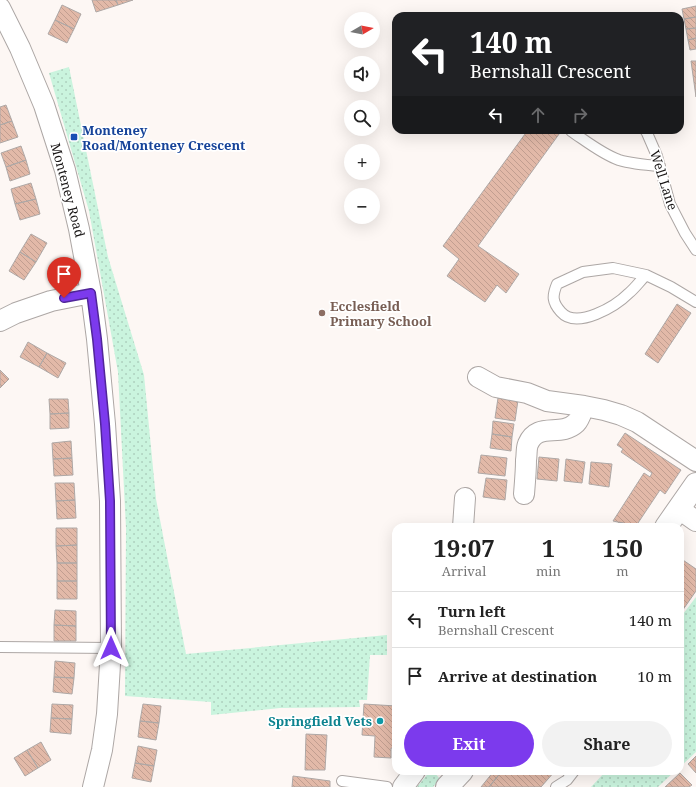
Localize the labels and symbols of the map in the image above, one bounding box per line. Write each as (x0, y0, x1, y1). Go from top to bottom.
north arrow (344, 12, 380, 48)
place label: Monteney Road/Monteney Crescent (82, 121, 245, 154)
marker: Monteney Road/Monteney Crescent (69, 132, 79, 142)
street label: Monteney Road (47, 141, 89, 239)
street label: Well Lane (646, 148, 682, 212)
pin (47, 257, 81, 298)
place label: Ecclesfield Primary School (330, 297, 432, 330)
marker: Ecclesfield Primary School (317, 308, 327, 318)
position arrow (90, 627, 132, 669)
place label: Springfield Vets (268, 712, 372, 730)
marker: Springfield Vets (375, 716, 385, 726)

